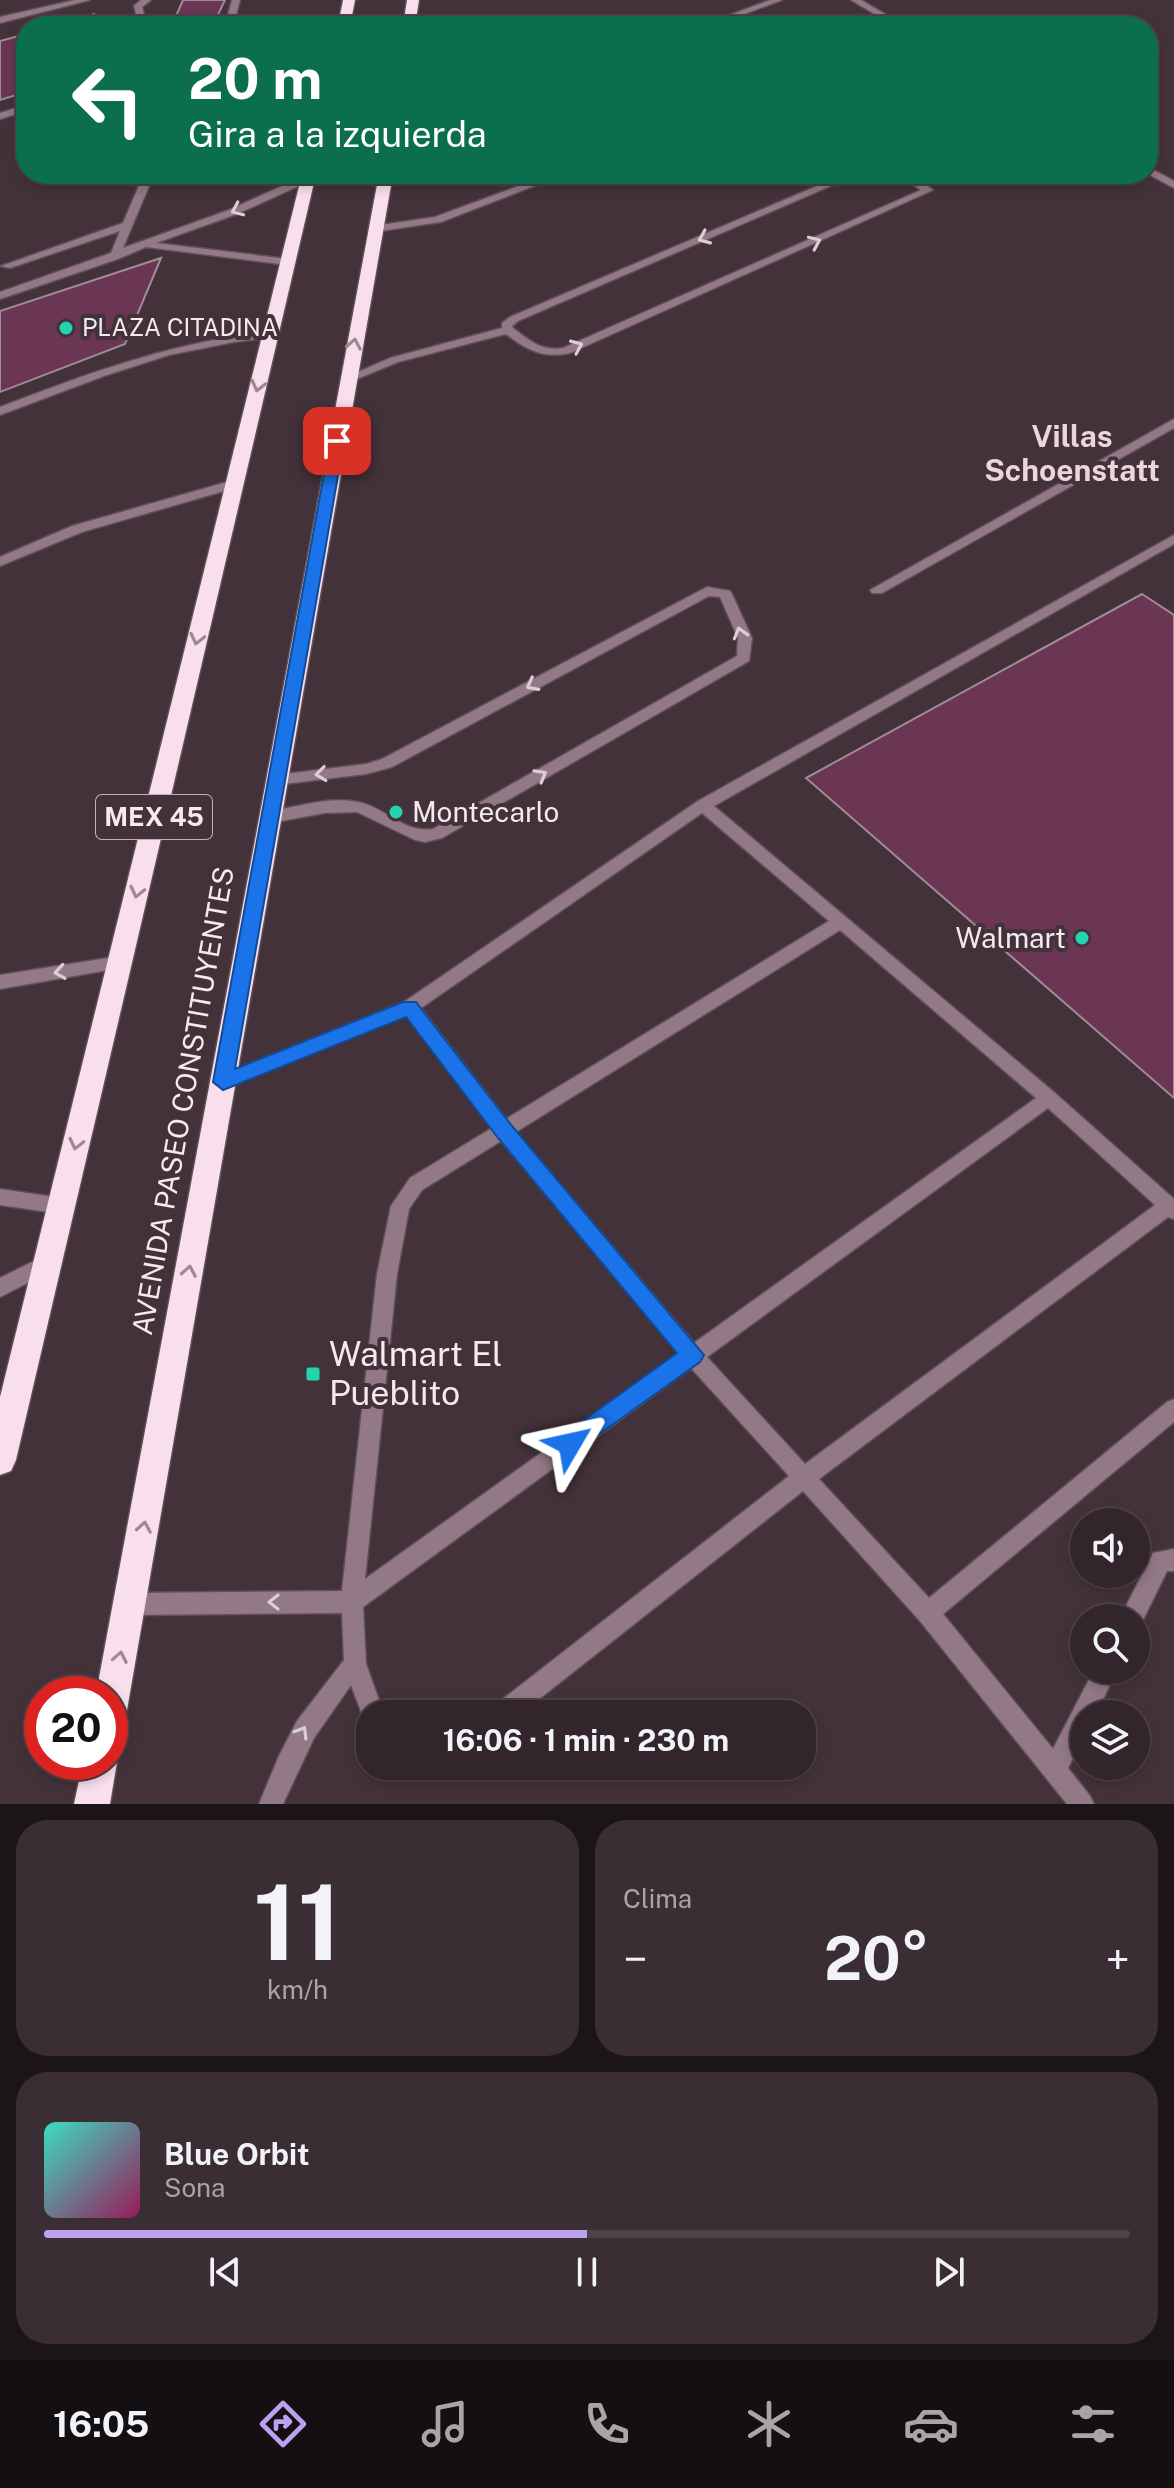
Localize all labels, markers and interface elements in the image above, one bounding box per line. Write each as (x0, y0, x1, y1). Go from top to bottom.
text: 20 m (188, 46, 322, 112)
icon: left (56, 48, 160, 152)
text: Gira a la izquierda (188, 113, 487, 155)
one-way arrow (231, 201, 246, 217)
one-way arrow (698, 228, 712, 244)
one-way arrow (807, 236, 821, 252)
place label: PLAZA CITADINA (82, 313, 278, 341)
marker: PLAZA CITADINA (57, 319, 75, 337)
one-way arrow (345, 337, 362, 351)
one-way arrow (568, 340, 583, 356)
one-way arrow (250, 379, 267, 392)
pin (303, 407, 371, 475)
district label: Villas Schoenstatt (984, 418, 1160, 488)
icon: arrive (315, 419, 359, 463)
one-way arrow (733, 627, 750, 640)
one-way arrow (190, 631, 207, 645)
one-way arrow (526, 675, 541, 691)
one-way arrow (314, 766, 327, 783)
one-way arrow (533, 769, 547, 784)
road number: MEX 45 (96, 795, 212, 839)
place label: Montecarlo (412, 795, 559, 828)
marker: Montecarlo (387, 803, 405, 821)
street label: AVENIDA PASEO CONSTITUYENTES (125, 864, 240, 1338)
one-way arrow (129, 884, 146, 898)
place label: Walmart (956, 921, 1066, 954)
marker: Walmart (1073, 929, 1091, 947)
one-way arrow (53, 962, 67, 979)
one-way arrow (68, 1137, 85, 1151)
one-way arrow (180, 1264, 197, 1278)
place label: Walmart El Pueblito (329, 1334, 502, 1413)
marker: Walmart El Pueblito (304, 1365, 322, 1383)
position arrow (528, 1402, 612, 1486)
map controls (1070, 1508, 1150, 1780)
button: sound (1070, 1508, 1150, 1588)
one-way arrow (134, 1520, 151, 1534)
one-way arrow (267, 1594, 280, 1611)
button: search (1070, 1604, 1150, 1684)
one-way arrow (111, 1650, 128, 1664)
speed limit sign: 20 (24, 1676, 128, 1780)
button: layers (1070, 1700, 1150, 1780)
text: 16:06 · 1 min · 230 m (443, 1722, 729, 1758)
one-way arrow (292, 1727, 307, 1741)
text: 11 (253, 1861, 342, 1983)
text: Clima (623, 1883, 692, 1914)
text: 20° (824, 1923, 929, 1994)
text: − (623, 1933, 647, 1985)
text: + (1106, 1933, 1130, 1985)
text: km/h (267, 1974, 328, 2005)
text: Blue Orbit (164, 2136, 310, 2172)
text: Sona (164, 2172, 225, 2203)
icon: previous (203, 2250, 247, 2294)
icon: pause (565, 2250, 609, 2294)
icon: next (927, 2250, 971, 2294)
icon: directions (255, 2396, 311, 2452)
icon: music (417, 2396, 473, 2452)
icon: phone (579, 2396, 635, 2452)
icon: climate (741, 2396, 797, 2452)
icon: car (903, 2396, 959, 2452)
icon: filters (1065, 2396, 1121, 2452)
text: 16:05 (53, 2403, 149, 2445)

